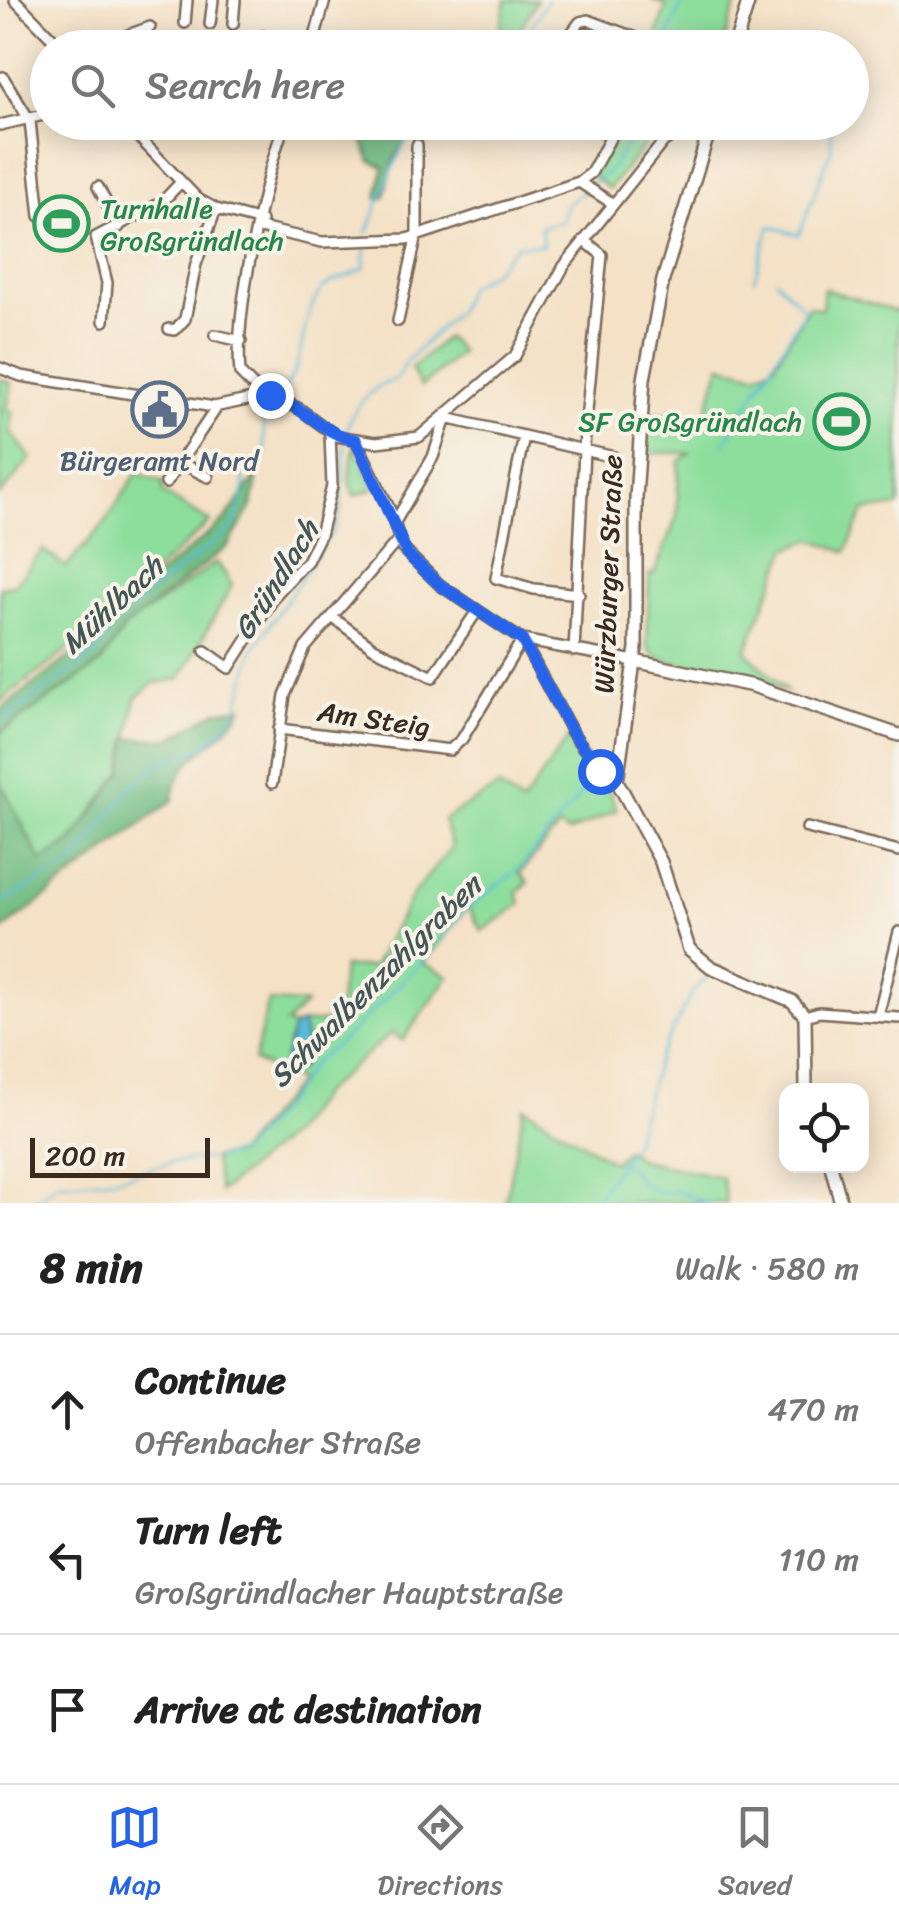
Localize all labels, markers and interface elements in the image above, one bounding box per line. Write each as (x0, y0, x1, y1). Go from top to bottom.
search box (30, 30, 869, 140)
text: Search here (145, 52, 345, 119)
icon: search (65, 58, 120, 113)
place label: Turnhalle Großgründlach (100, 184, 284, 265)
sports icon: Turnhalle Großgründlach (31, 194, 91, 254)
route end (248, 373, 294, 419)
public building icon: Bürgeramt Nord (129, 379, 189, 439)
sports icon: SF Großgründlach (811, 391, 871, 451)
place label: SF Großgründlach (578, 397, 802, 446)
place label: Bürgeramt Nord (60, 436, 261, 485)
street label: Würzburger Straße (579, 454, 637, 694)
water label: Gründlach (218, 507, 335, 651)
water label: Mühlbach (47, 540, 179, 668)
street label: Am Steig (314, 687, 433, 751)
route start (578, 749, 624, 795)
water label: Schwalbenzahlgraben (255, 859, 497, 1101)
map controls (779, 1083, 869, 1173)
button: locate (779, 1083, 869, 1173)
text: 200 m (45, 1131, 125, 1180)
scale bar (30, 1133, 210, 1178)
text: 8 min (40, 1231, 143, 1305)
text: Walk · 580 m (675, 1240, 859, 1297)
text: Continue (135, 1347, 286, 1414)
text: 470 m (768, 1381, 859, 1438)
icon: ahead (40, 1382, 95, 1437)
text: Offenbacher Straße (135, 1414, 421, 1471)
text: Turn left (135, 1497, 281, 1564)
text: 110 m (778, 1531, 859, 1588)
icon: left (40, 1532, 95, 1587)
text: Großgründlacher Hauptstraße (135, 1564, 563, 1621)
text: Arrive at destination (135, 1676, 482, 1743)
icon: arrive (40, 1682, 95, 1737)
tab: Map (107, 1800, 162, 1909)
tab: Directions (377, 1800, 503, 1909)
tab: Saved (718, 1800, 792, 1909)

